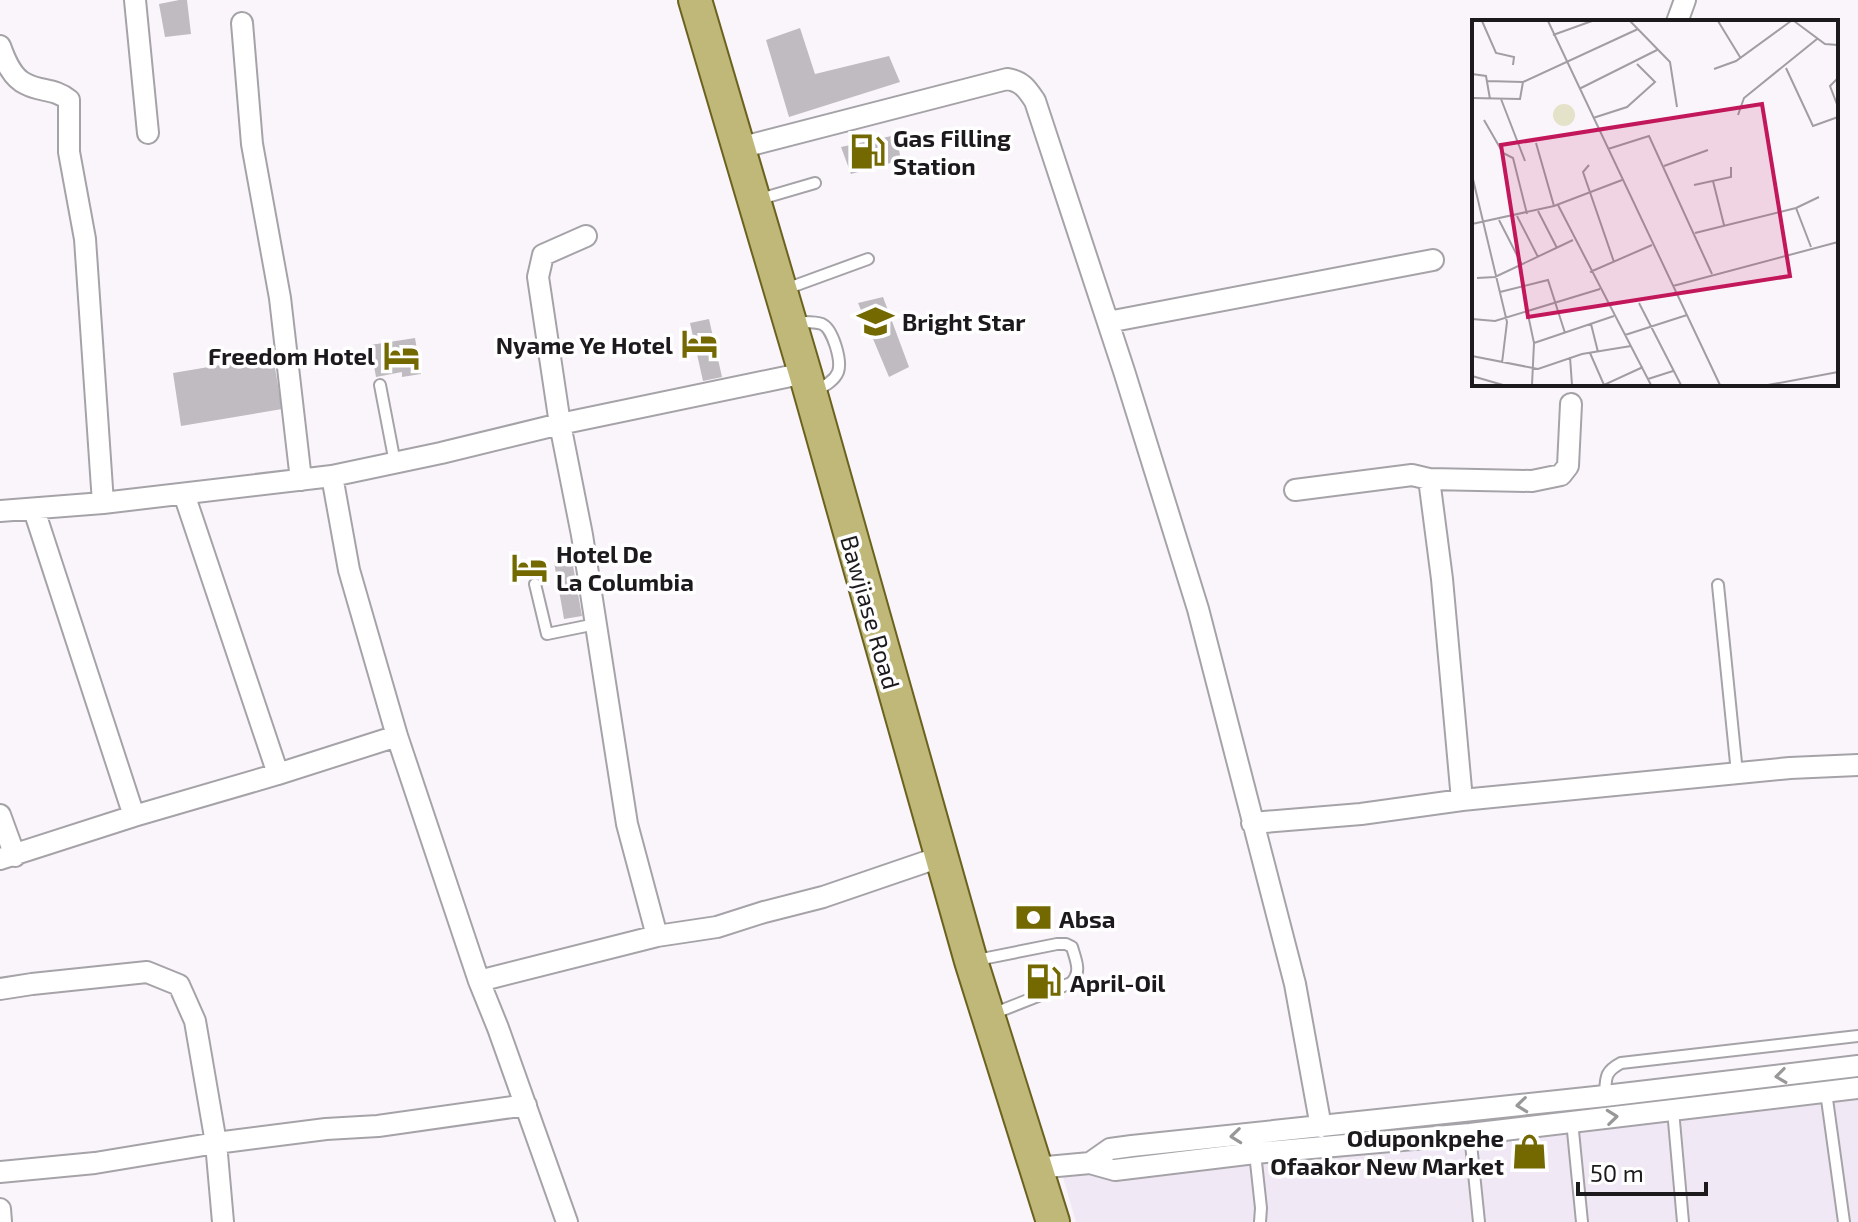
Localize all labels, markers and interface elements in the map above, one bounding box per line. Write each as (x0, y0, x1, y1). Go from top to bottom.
inset map (1472, 20, 1838, 386)
place label: Gas Filling Station (893, 123, 1011, 180)
fuel station icon: Gas Filling Station (848, 132, 886, 170)
school or university icon: Bright Star (857, 302, 895, 340)
place label: Bright Star (902, 307, 1026, 336)
hotel icon: Nyame Ye Hotel (680, 325, 718, 363)
place label: Nyame Ye Hotel (496, 330, 673, 359)
hotel icon: Freedom Hotel (382, 336, 420, 374)
place label: Freedom Hotel (208, 341, 375, 370)
street label: Bawjiase Road (835, 532, 907, 692)
place label: Hotel De La Columbia (556, 539, 694, 596)
hotel icon: Hotel De La Columbia (511, 548, 549, 586)
bank icon: Absa (1014, 899, 1052, 937)
place label: Absa (1059, 904, 1115, 933)
fuel station icon: April-Oil (1025, 963, 1063, 1001)
place label: April-Oil (1070, 968, 1166, 997)
one-way arrow (1774, 1067, 1787, 1084)
one-way arrow (1515, 1096, 1529, 1113)
one-way arrow (1606, 1108, 1619, 1125)
place label: Oduponkpehe Ofaakor New Market (1270, 1123, 1504, 1180)
one-way arrow (1229, 1127, 1242, 1144)
shop icon: Oduponkpehe Ofaakor New Market (1511, 1132, 1549, 1170)
scale bar (1578, 1146, 1706, 1196)
text: 50 m (1590, 1158, 1644, 1187)

